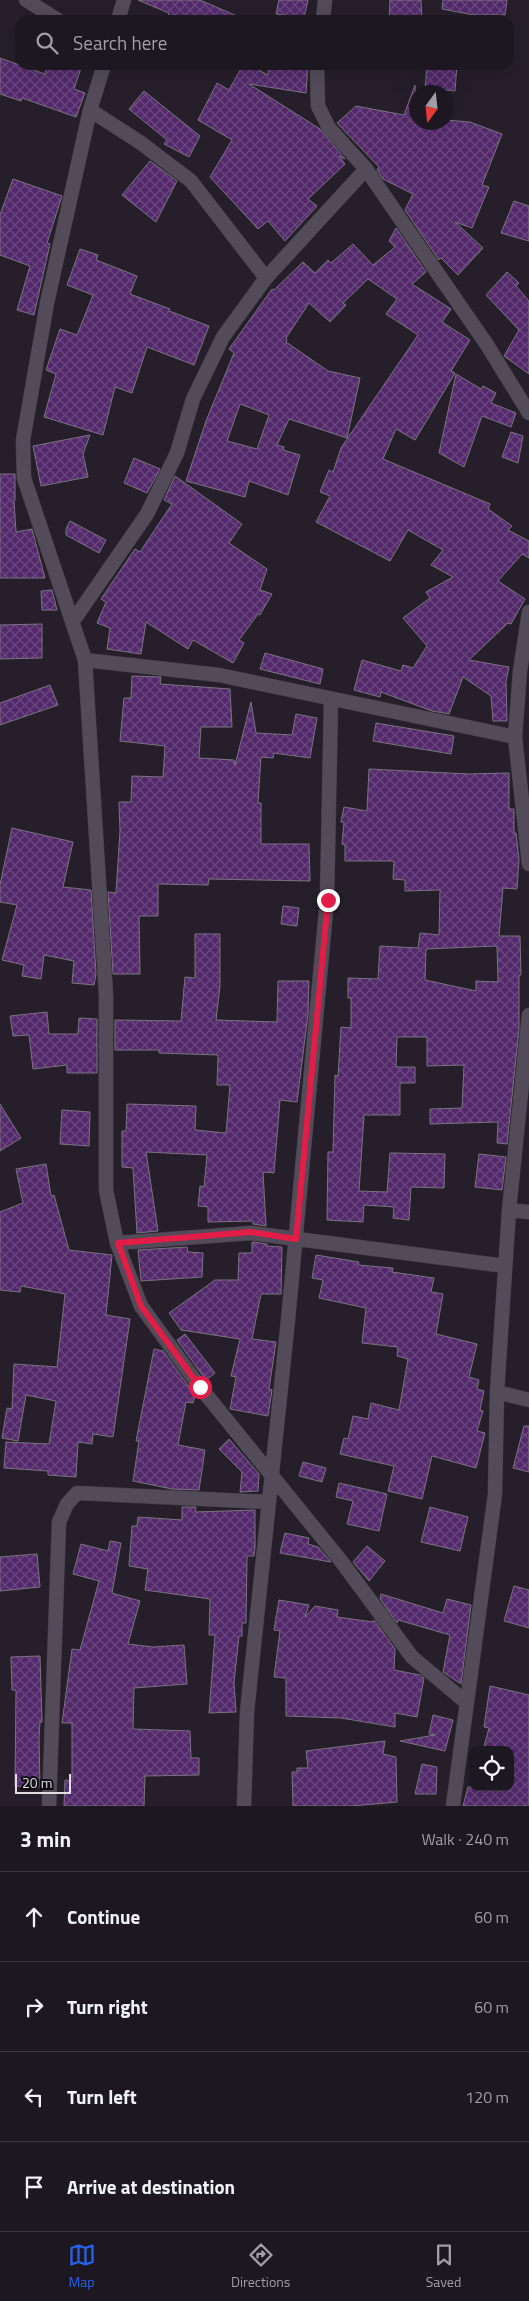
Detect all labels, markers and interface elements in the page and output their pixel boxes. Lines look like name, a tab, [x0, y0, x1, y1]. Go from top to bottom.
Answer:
search box	[15, 15, 514, 70]
text: Search here	[73, 28, 167, 57]
icon: search	[33, 29, 61, 57]
north arrow	[409, 85, 454, 130]
route end	[317, 889, 340, 912]
route start	[189, 1376, 212, 1399]
map controls	[469, 1746, 514, 1791]
button: locate	[469, 1746, 514, 1791]
scale bar	[15, 1771, 71, 1794]
text: 20 m	[22, 1772, 52, 1793]
text: 3 min	[20, 1823, 71, 1855]
text: Walk · 240 m	[421, 1827, 509, 1851]
text: Continue	[67, 1902, 140, 1931]
icon: ahead	[20, 1903, 48, 1931]
text: 60 m	[474, 1905, 509, 1929]
text: Turn right	[67, 1992, 148, 2021]
icon: right	[20, 1993, 48, 2021]
text: 60 m	[474, 1995, 509, 2019]
text: Turn left	[67, 2082, 137, 2111]
icon: left	[20, 2083, 48, 2111]
text: 120 m	[465, 2085, 509, 2109]
text: Arrive at destination	[67, 2172, 235, 2201]
icon: arrive	[20, 2173, 48, 2201]
tab: Map	[68, 2241, 96, 2292]
tab: Directions	[231, 2241, 290, 2292]
tab: Saved	[426, 2241, 461, 2292]

